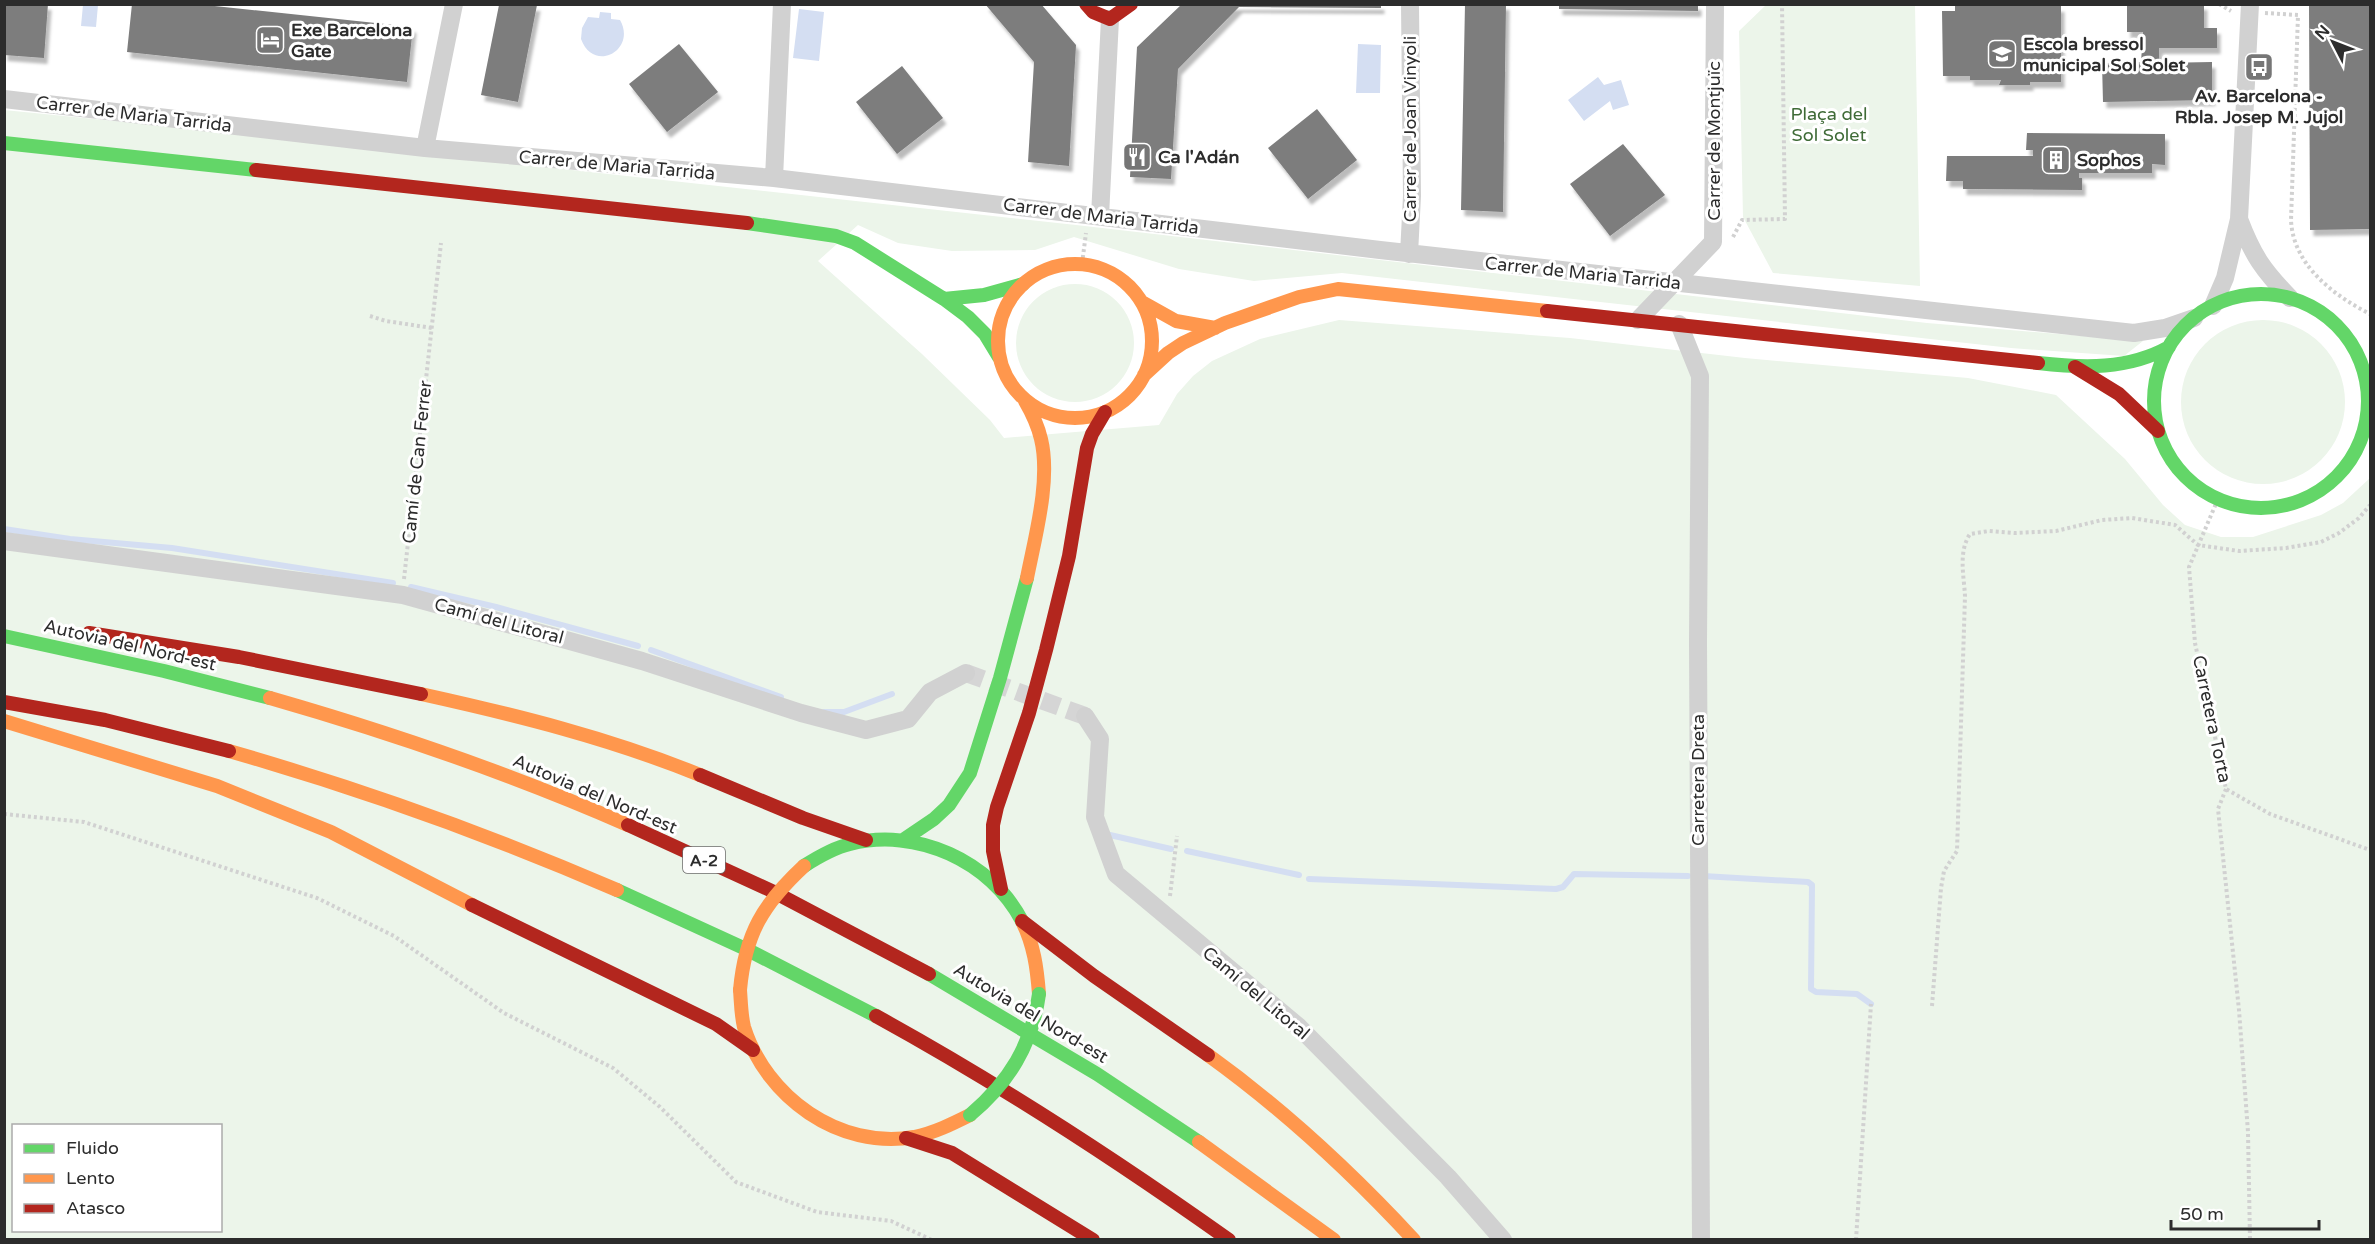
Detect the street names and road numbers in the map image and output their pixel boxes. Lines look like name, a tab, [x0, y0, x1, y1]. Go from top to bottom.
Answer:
street label: Carrer de Joan Vinyoli	[1399, 36, 1421, 222]
street label: Carrer de Montjuïc	[1703, 61, 1725, 221]
street label: Carrer de Maria Tarrida	[35, 91, 233, 137]
street label: Carrer de Maria Tarrida	[518, 145, 716, 185]
street label: Carrer de Maria Tarrida	[1002, 193, 1200, 239]
street label: Carrer de Maria Tarrida	[1484, 252, 1682, 294]
street label: Camí de Can Ferrer	[397, 379, 437, 545]
street label: Camí del Litoral	[432, 593, 566, 649]
street label: Autovia del Nord-est	[42, 614, 218, 676]
street label: Carretera Torta	[2188, 653, 2236, 785]
street label: Carretera Dreta	[1687, 714, 1709, 846]
street label: Autovia del Nord-est	[510, 749, 681, 839]
road number: A-2	[683, 847, 725, 873]
street label: Camí del Litoral	[1198, 942, 1314, 1044]
street label: Autovia del Nord-est	[950, 958, 1112, 1068]

